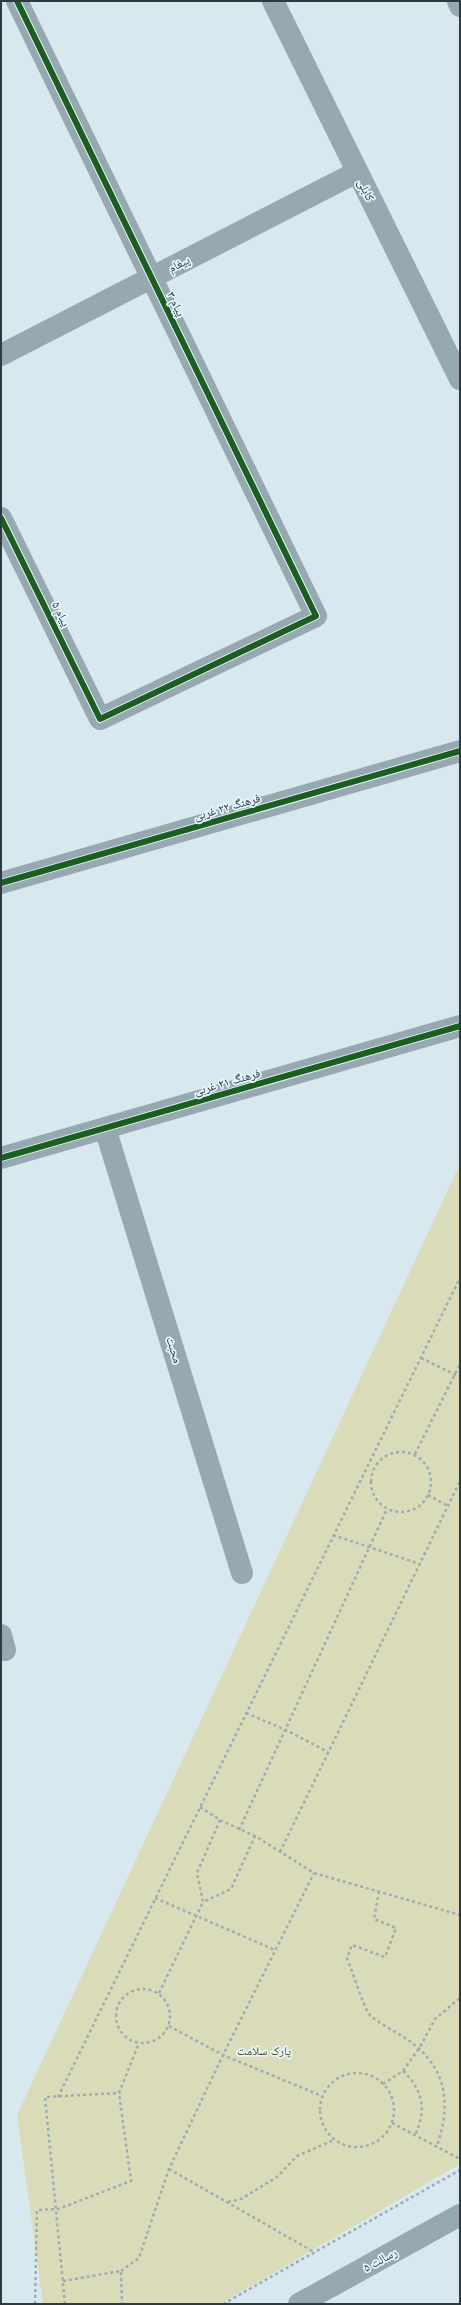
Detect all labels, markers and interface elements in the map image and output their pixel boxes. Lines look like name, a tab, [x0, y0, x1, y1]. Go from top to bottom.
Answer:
street label: کابلی	[354, 176, 378, 203]
street label: پیغام	[165, 252, 193, 276]
street label: پیام ۳	[163, 289, 189, 320]
street label: پیام ۵	[48, 599, 74, 630]
street label: فرهنگ ۲۲ غربی	[192, 790, 262, 824]
street label: فرهنگ ۲۱ غربی	[192, 1065, 262, 1099]
street label: محبت	[163, 1335, 186, 1365]
park label: پارک سلامت	[237, 2043, 292, 2058]
street label: رسالت ۵	[360, 2244, 400, 2275]

